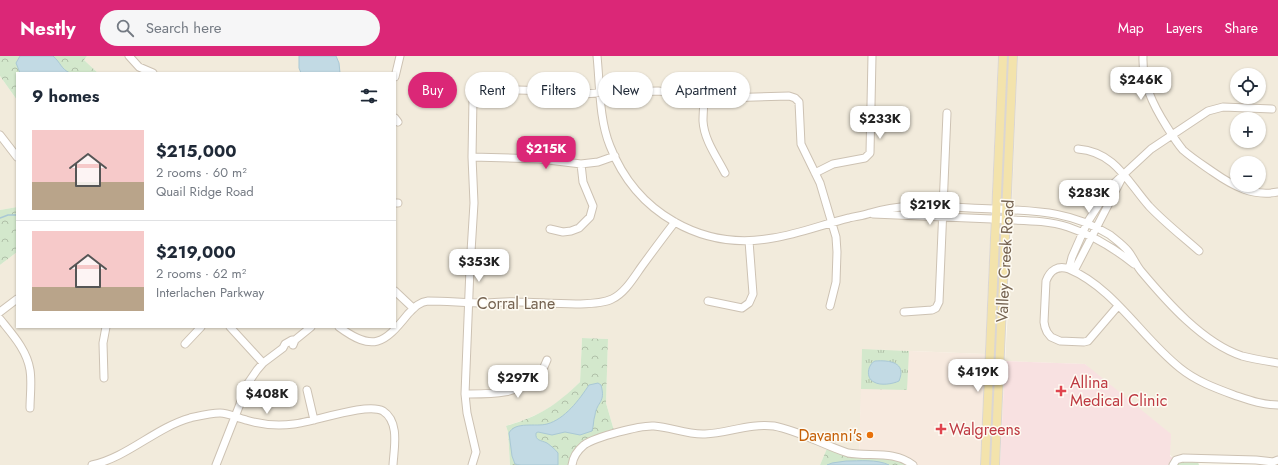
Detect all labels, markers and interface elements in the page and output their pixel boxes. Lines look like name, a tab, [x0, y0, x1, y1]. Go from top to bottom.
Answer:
search box	[100, 10, 380, 46]
text: Nestly	[20, 15, 76, 42]
icon: search	[114, 17, 136, 39]
text: Search here	[146, 17, 222, 39]
text: Map	[1118, 18, 1144, 38]
text: Layers	[1166, 18, 1202, 38]
text: Share	[1224, 18, 1258, 38]
pin: $246K	[1113, 67, 1169, 101]
map controls	[1230, 68, 1266, 192]
button: locate	[1230, 68, 1266, 104]
text: $246K	[1119, 70, 1163, 89]
chip: Buy	[408, 72, 457, 108]
chip: Rent	[465, 72, 519, 108]
chip: Filters	[527, 72, 590, 108]
chip: New	[598, 72, 653, 108]
chip: Apartment	[661, 72, 750, 108]
text: 9 homes	[32, 84, 100, 108]
icon: filters	[358, 85, 380, 107]
pin: $233K	[852, 106, 908, 140]
text: $233K	[859, 109, 901, 128]
button: +	[1230, 112, 1266, 148]
pin: $215K	[518, 136, 574, 170]
text: $215,000	[156, 139, 237, 163]
text: $215K	[526, 139, 566, 158]
icon: home	[64, 146, 112, 194]
button: −	[1230, 156, 1266, 192]
text: 2 rooms · 60 m²	[156, 163, 247, 182]
pin: $283K	[1061, 180, 1117, 214]
text: Quail Ridge Road	[156, 182, 254, 201]
text: $283K	[1068, 183, 1110, 202]
pin: $219K	[902, 192, 958, 226]
text: $219K	[909, 195, 951, 214]
street label: Valley Creek Road	[990, 199, 1020, 323]
text: $219,000	[156, 240, 236, 264]
icon: home	[64, 247, 112, 295]
pin: $353K	[451, 249, 507, 283]
text: $353K	[458, 252, 500, 271]
text: 2 rooms · 62 m²	[156, 264, 246, 283]
text: Interlachen Parkway	[156, 283, 264, 302]
street label: Corral Lane	[477, 292, 555, 315]
pin: $419K	[950, 359, 1006, 393]
text: $419K	[957, 362, 999, 381]
pin: $297K	[490, 365, 546, 399]
text: $297K	[497, 368, 539, 387]
place label: Allina Medical Clinic	[1070, 371, 1167, 412]
pin: $408K	[239, 381, 295, 415]
text: $408K	[245, 384, 289, 403]
marker: Allina Medical Clinic	[1055, 385, 1067, 397]
place label: Walgreens	[949, 418, 1020, 441]
place label: Davanni's	[798, 424, 862, 447]
marker: Walgreens	[936, 424, 946, 434]
marker: Davanni's	[865, 430, 875, 440]

